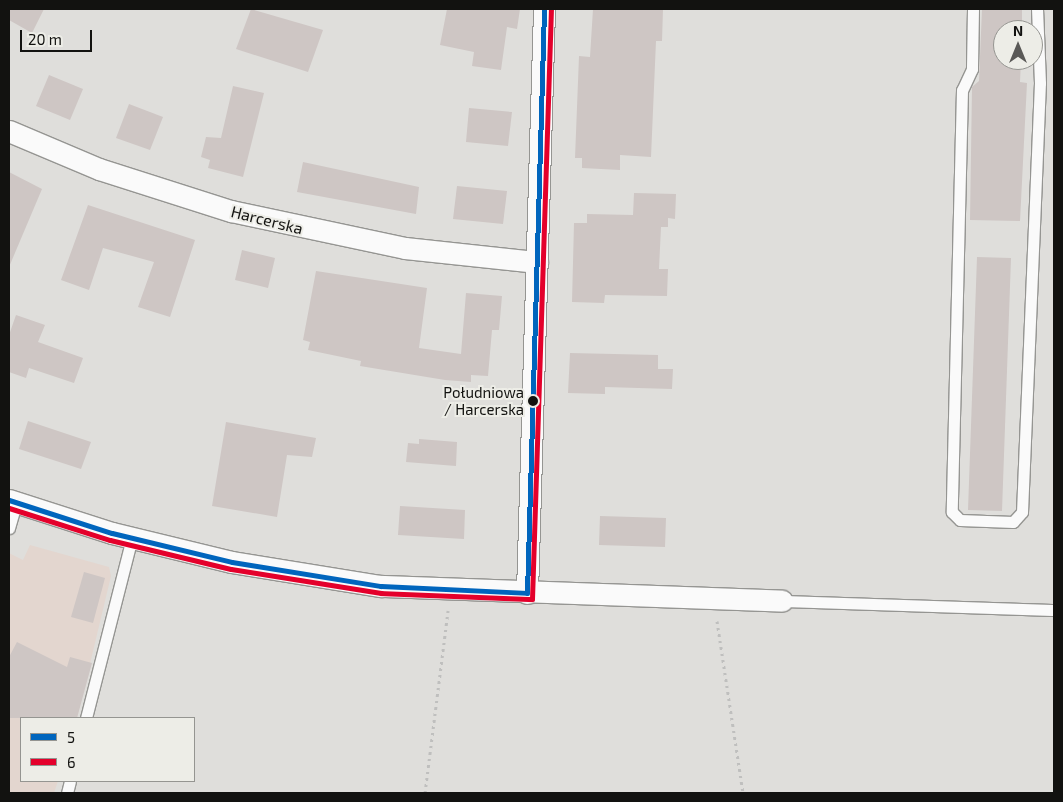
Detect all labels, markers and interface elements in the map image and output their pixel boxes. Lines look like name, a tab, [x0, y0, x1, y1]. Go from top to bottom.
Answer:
scale bar	[22, 20, 95, 52]
north arrow	[993, 20, 1043, 70]
text: N	[1013, 22, 1023, 39]
text: 20 m	[28, 30, 62, 48]
street label: Harcerska	[229, 202, 305, 238]
place label: Południowa / Harcerska	[443, 383, 524, 418]
marker: Południowa / Harcerska	[528, 396, 538, 406]
legend	[20, 717, 195, 782]
text: 5	[67, 728, 75, 746]
text: 6	[67, 753, 76, 771]

